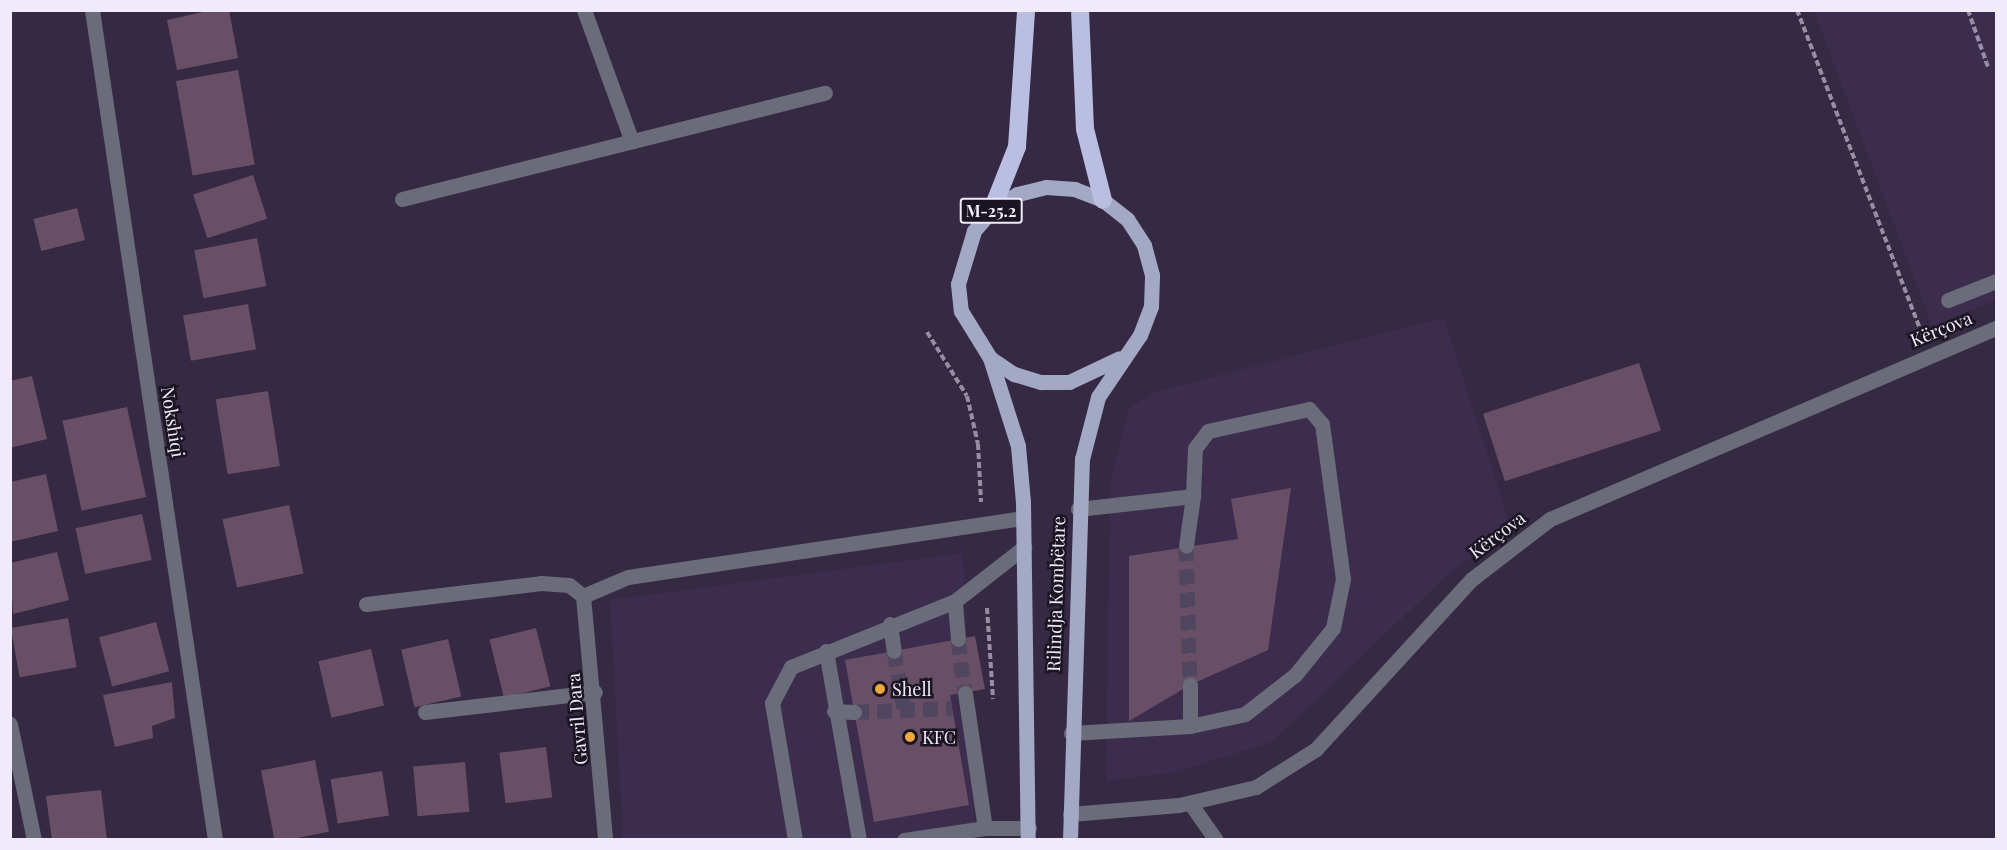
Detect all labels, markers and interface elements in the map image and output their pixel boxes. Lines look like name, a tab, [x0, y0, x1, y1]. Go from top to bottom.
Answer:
road number: M-25.2	[960, 198, 1022, 224]
street label: Kërçova	[1907, 307, 1975, 351]
street label: Nokshiqi	[157, 385, 189, 459]
street label: Kërçova	[1465, 507, 1529, 563]
street label: Rilindja Kombëtare	[1042, 516, 1070, 672]
street label: Gavril Dara	[562, 672, 592, 766]
place label: Shell	[892, 678, 932, 700]
marker: Shell	[873, 682, 887, 696]
place label: KFC	[922, 726, 956, 748]
marker: KFC	[903, 730, 917, 744]

